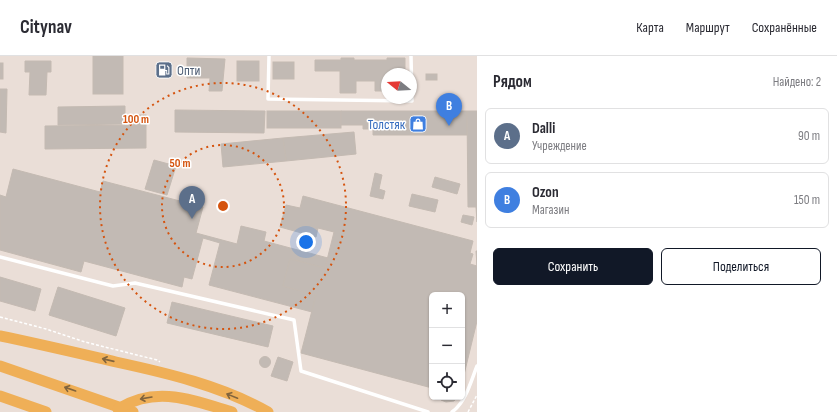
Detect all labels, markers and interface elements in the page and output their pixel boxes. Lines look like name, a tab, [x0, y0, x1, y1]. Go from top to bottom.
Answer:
text: Citynav	[20, 16, 72, 39]
text: Карта	[636, 19, 664, 36]
text: Маршрут	[686, 19, 730, 36]
text: Сохранённые	[752, 19, 817, 36]
fuel station icon: Опти	[154, 60, 174, 80]
place label: Опти	[177, 62, 200, 79]
north arrow	[381, 68, 417, 104]
text: Рядом	[493, 72, 532, 92]
text: Найдено: 2	[773, 74, 821, 90]
pin: B	[436, 93, 462, 126]
text: 100 m	[123, 112, 149, 127]
shop icon: Толстяк	[408, 114, 428, 134]
place label: Толстяк	[368, 116, 406, 133]
text: Dalli	[532, 119, 555, 138]
text: A	[504, 128, 510, 144]
text: 90 m	[798, 128, 820, 144]
text: Учреждение	[532, 138, 587, 154]
text: 50 m	[170, 156, 190, 171]
text: Ozon	[532, 183, 559, 202]
pin: A	[179, 186, 205, 219]
text: B	[504, 192, 510, 208]
text: 150 m	[794, 192, 820, 208]
centre of rings	[216, 199, 230, 213]
text: Магазин	[532, 202, 569, 218]
your location	[296, 232, 316, 252]
button: Сохранить	[493, 248, 653, 285]
button: Поделиться	[661, 248, 821, 285]
map controls	[429, 292, 465, 400]
button: +	[429, 292, 465, 328]
button: −	[429, 328, 465, 364]
one-way arrow	[101, 355, 114, 363]
button: locate	[429, 364, 465, 400]
one-way arrow	[64, 385, 76, 393]
one-way arrow	[227, 391, 239, 399]
one-way arrow	[140, 394, 153, 402]

